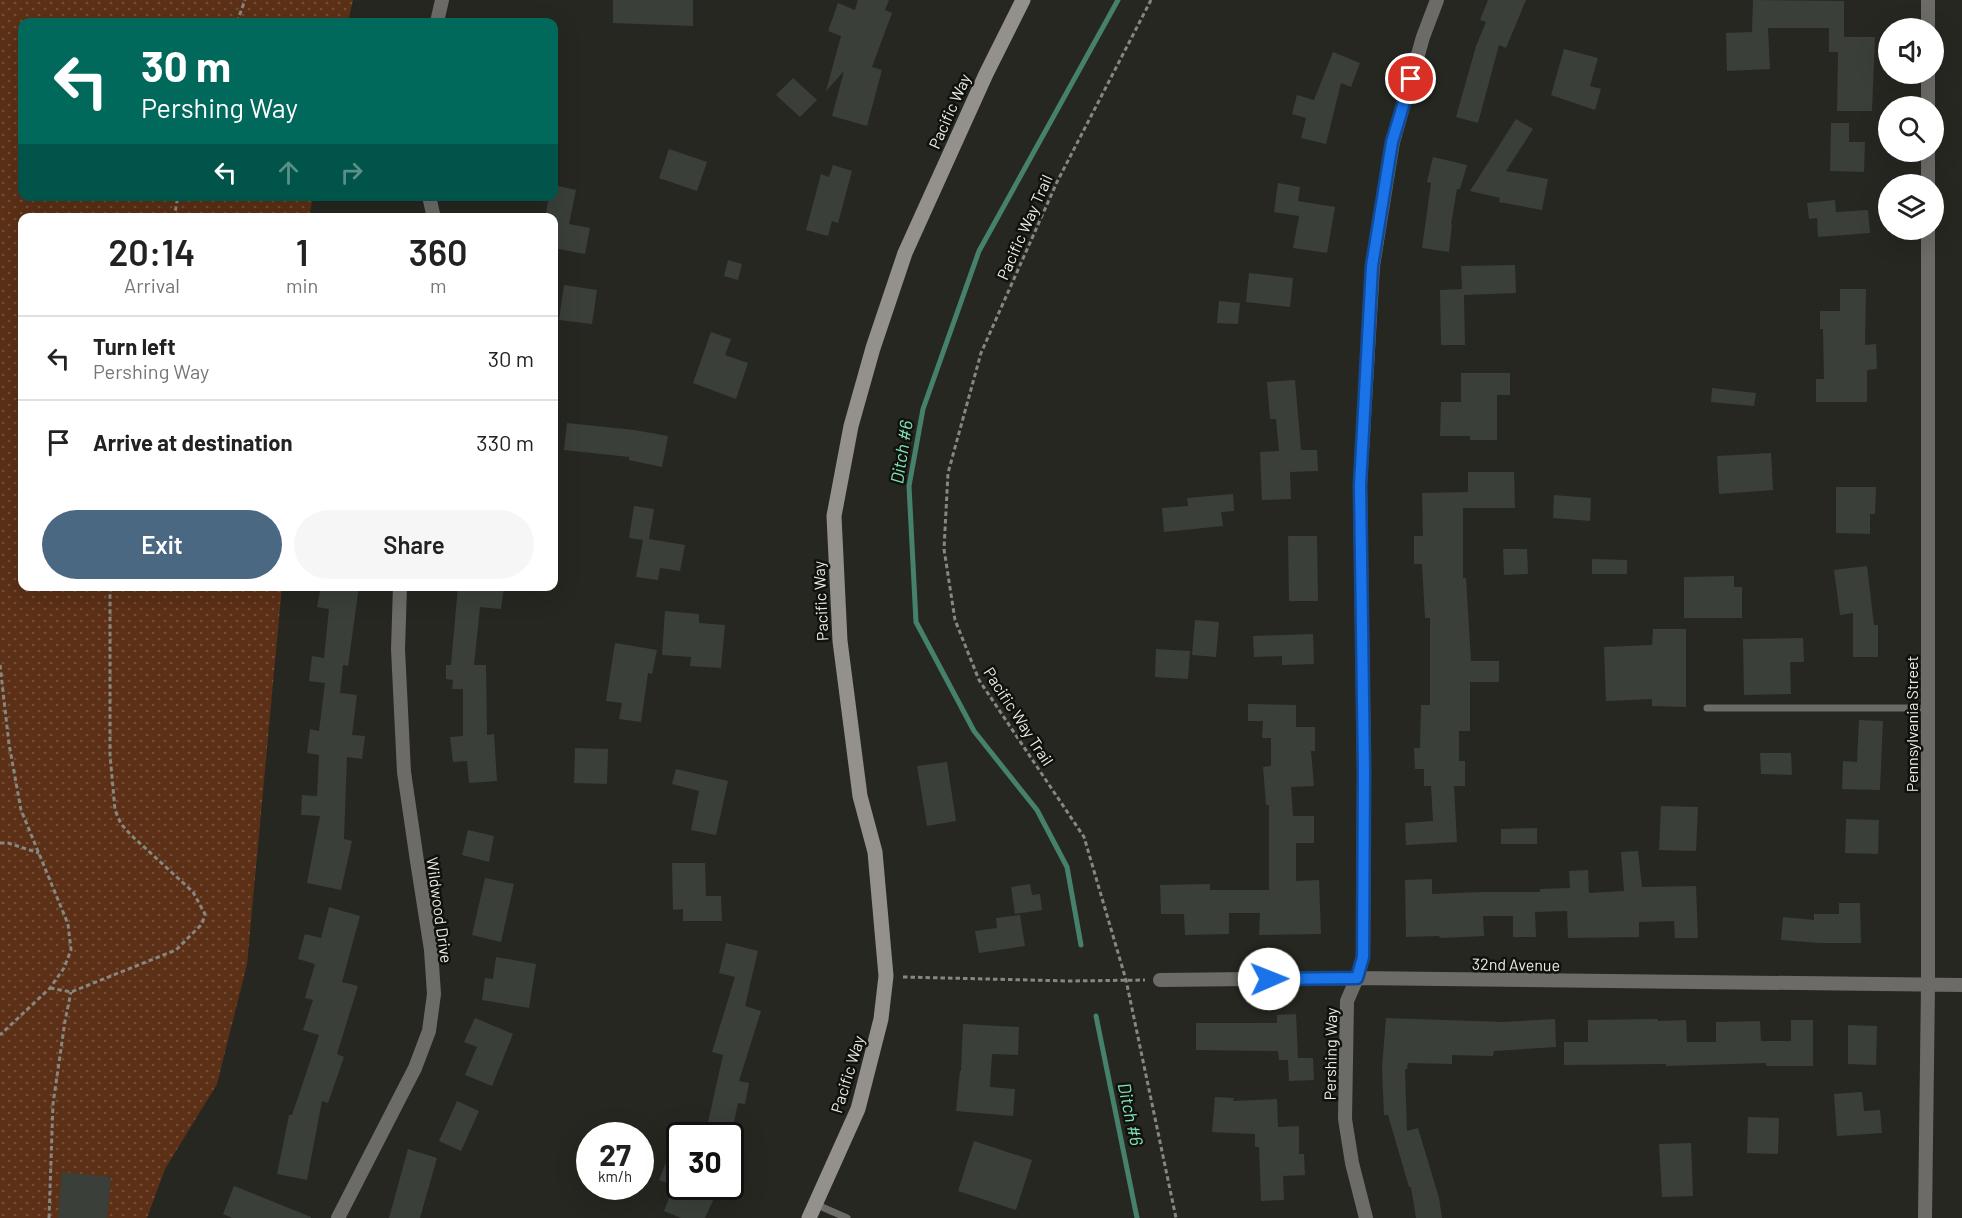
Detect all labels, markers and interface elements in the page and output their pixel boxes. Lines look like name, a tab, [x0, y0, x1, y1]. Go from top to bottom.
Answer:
map controls	[1878, 18, 1944, 240]
button: sound	[1878, 18, 1944, 84]
text: 30 m	[141, 40, 231, 90]
icon: left	[42, 42, 120, 120]
pin	[1385, 53, 1436, 104]
icon: arrive	[1394, 62, 1427, 95]
street label: Pacific Way	[924, 70, 974, 151]
text: Pershing Way	[141, 91, 298, 123]
button: search	[1878, 96, 1944, 162]
icon: left	[209, 156, 242, 189]
icon: ahead	[272, 156, 305, 189]
icon: right	[335, 156, 368, 189]
street label: Pacific Way Trail	[992, 171, 1056, 283]
button: layers	[1878, 174, 1944, 240]
text: 20:14	[109, 230, 195, 273]
text: 1	[296, 230, 308, 273]
text: 360	[409, 230, 467, 273]
text: Arrival	[124, 273, 180, 297]
text: min	[286, 273, 318, 297]
text: m	[430, 273, 446, 297]
text: Turn left	[93, 333, 176, 359]
icon: left	[42, 342, 75, 375]
text: 30 m	[488, 345, 534, 371]
text: Pershing Way	[93, 359, 209, 383]
water label: Ditch #6	[885, 419, 917, 485]
icon: arrive	[42, 426, 75, 459]
text: Arrive at destination	[93, 429, 292, 455]
text: 330 m	[476, 429, 534, 455]
button: Exit	[42, 510, 282, 579]
button: Share	[294, 510, 534, 579]
street label: Pacific Way	[808, 560, 832, 641]
street label: Pennsylvania Street	[1902, 656, 1921, 792]
street label: Pacific Way Trail	[980, 663, 1058, 769]
street label: Wildwood Drive	[423, 856, 457, 964]
position arrow	[1237, 947, 1301, 1011]
street label: 32nd Avenue	[1472, 954, 1560, 974]
street label: Pershing Way	[1320, 1007, 1340, 1101]
street label: Pacific Way	[826, 1032, 868, 1115]
water label: Ditch #6	[1114, 1081, 1148, 1148]
speed limit sign: 30	[666, 1122, 744, 1200]
text: 27	[599, 1136, 631, 1172]
text: km/h	[598, 1167, 632, 1185]

